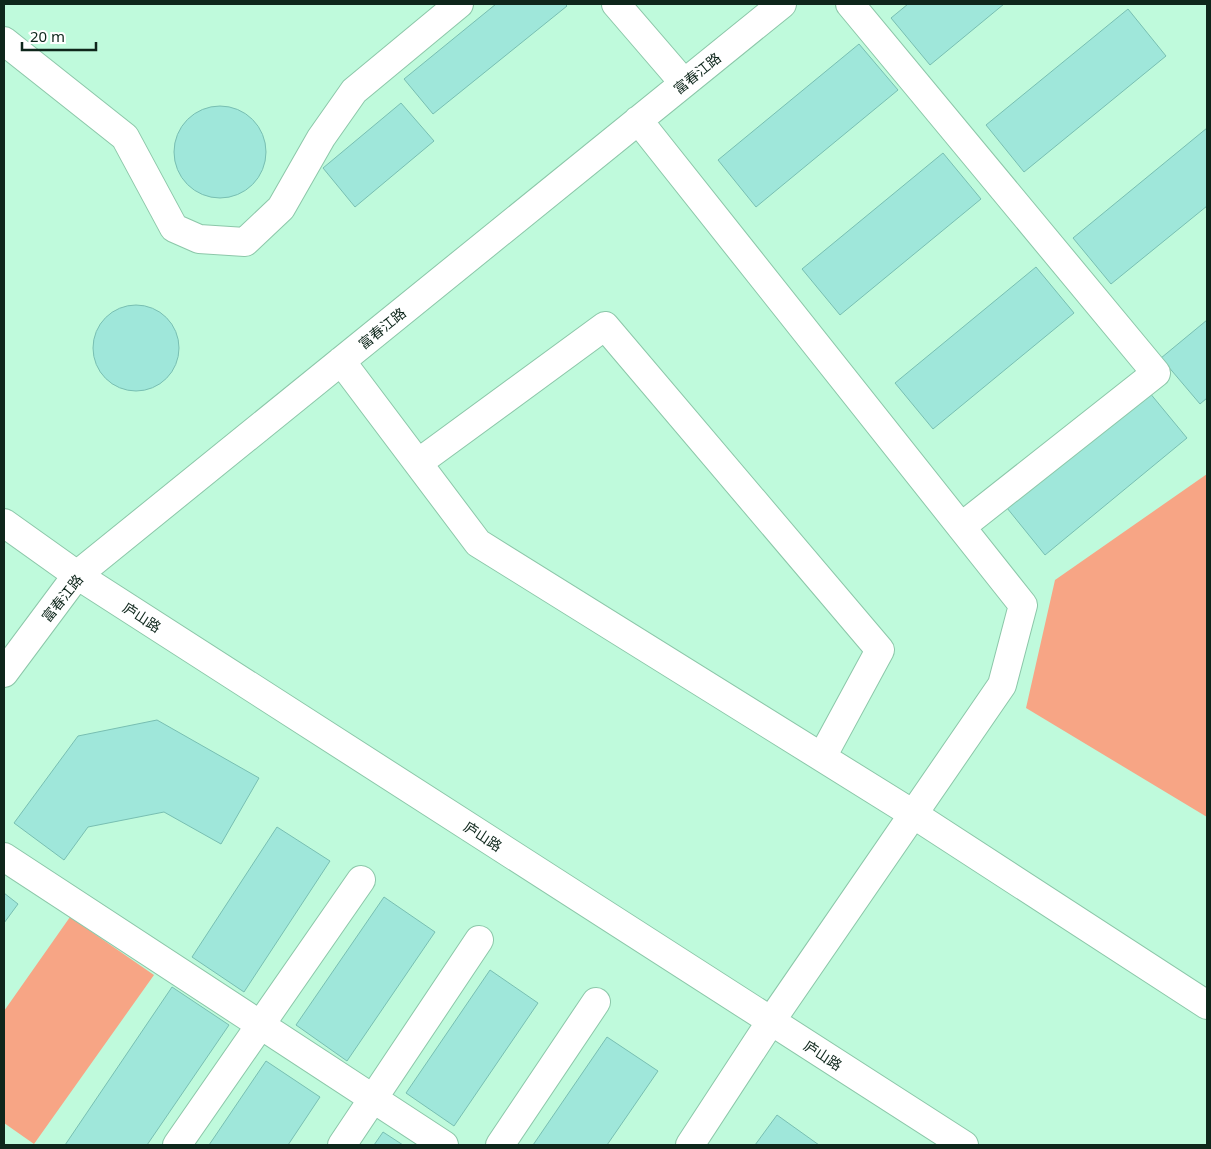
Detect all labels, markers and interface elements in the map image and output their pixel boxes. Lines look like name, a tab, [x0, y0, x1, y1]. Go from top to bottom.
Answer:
scale bar	[22, 20, 96, 52]
text: 20 m	[30, 26, 65, 46]
street label: 富春江路	[669, 48, 725, 98]
street label: 富春江路	[354, 303, 410, 353]
street label: 富春江路	[37, 570, 87, 626]
street label: 庐山路	[119, 598, 165, 636]
street label: 庐山路	[460, 817, 506, 855]
street label: 庐山路	[800, 1036, 846, 1074]

